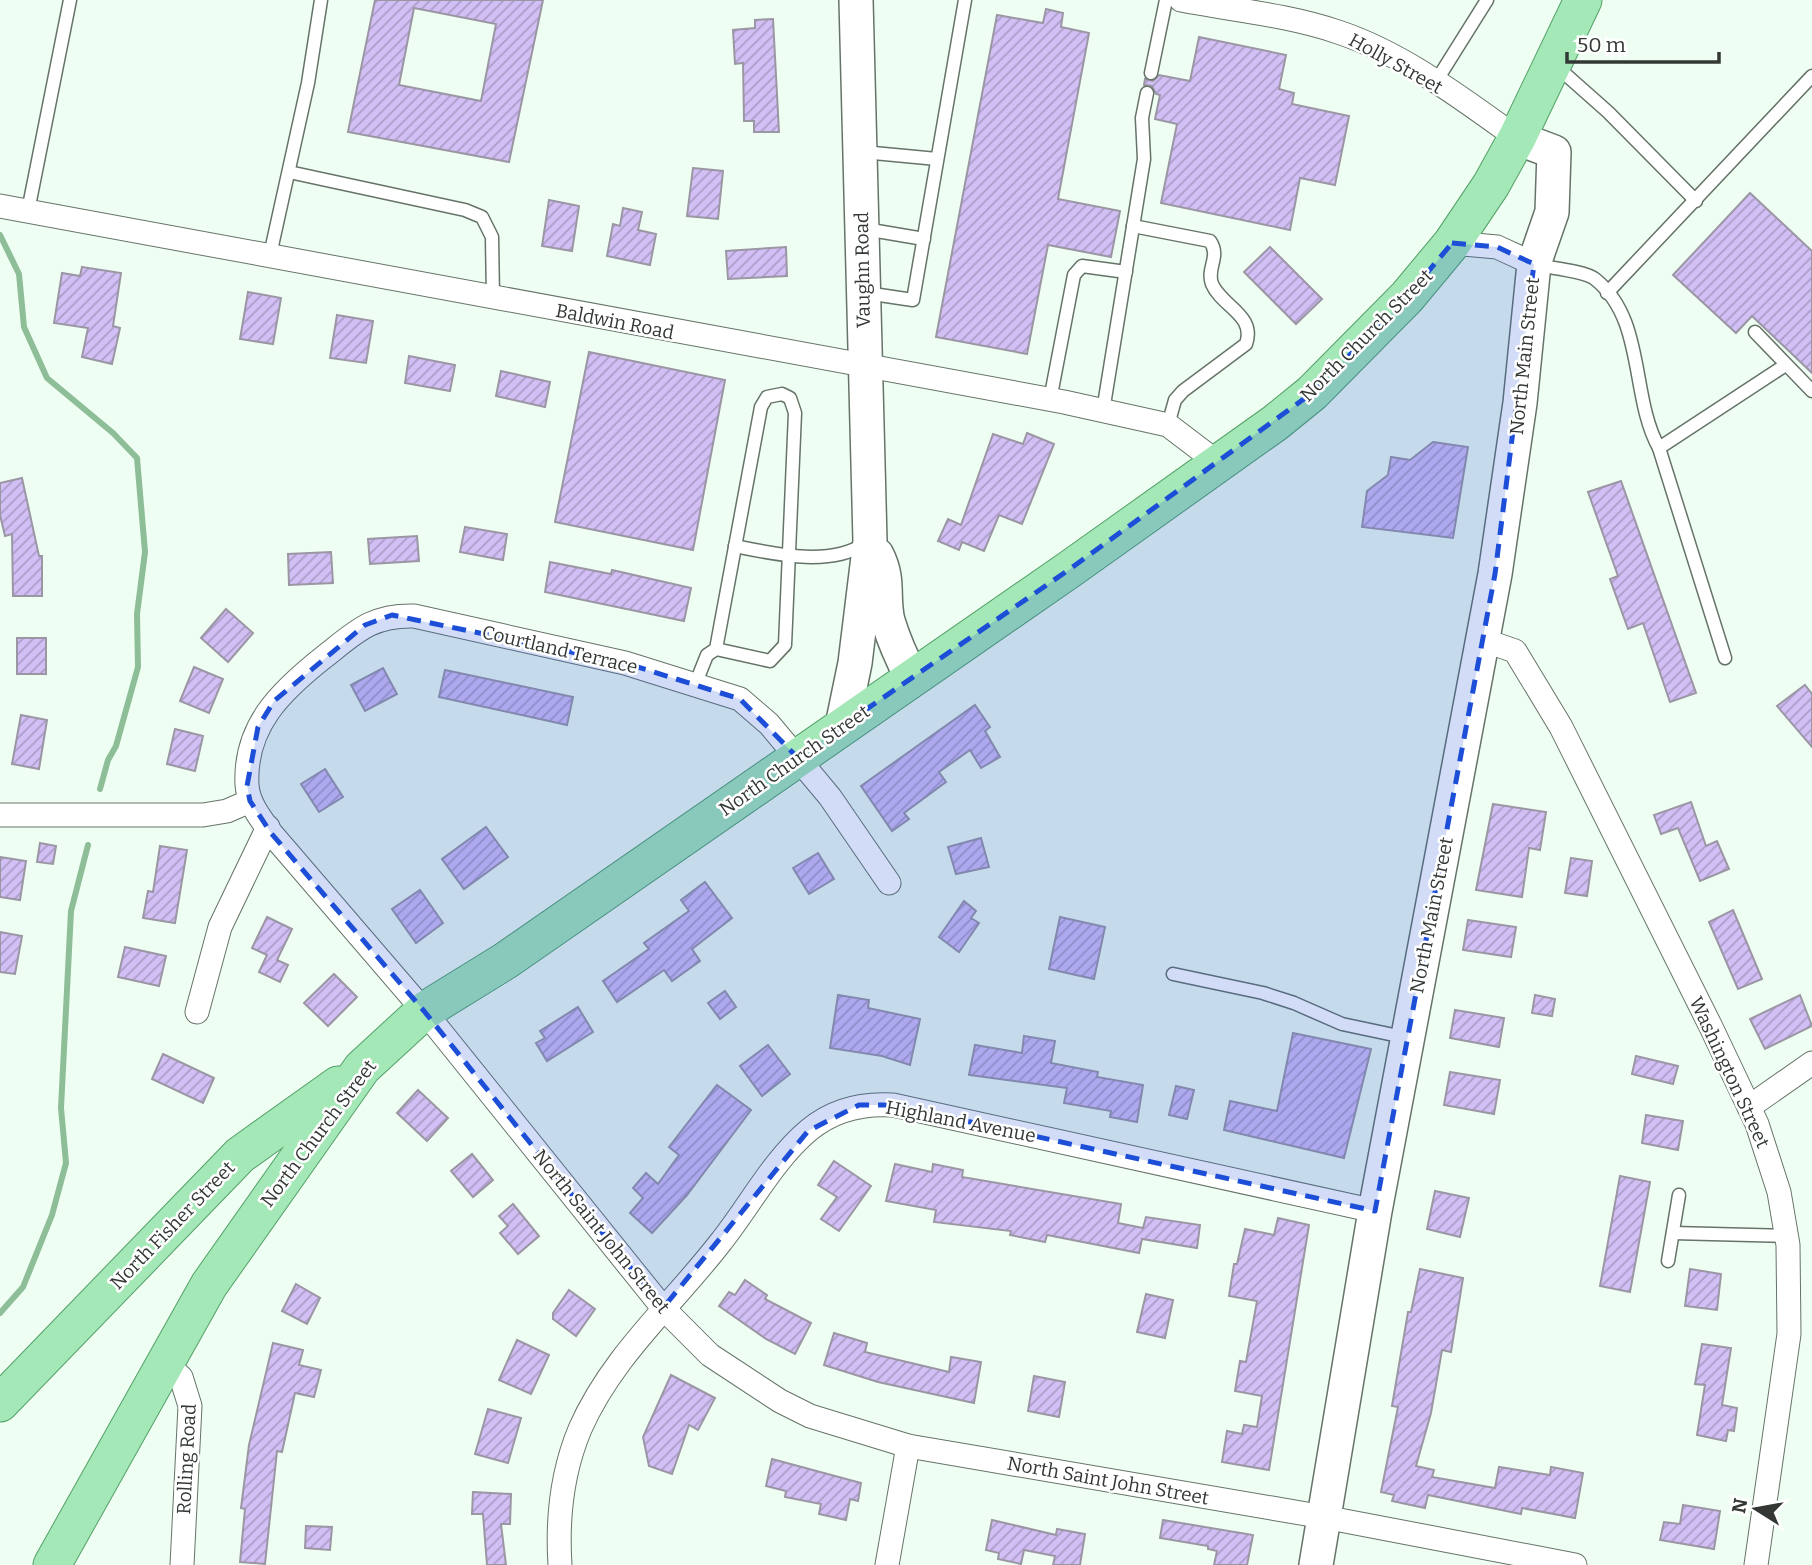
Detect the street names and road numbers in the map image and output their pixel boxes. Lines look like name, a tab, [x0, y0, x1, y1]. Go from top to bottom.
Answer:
street label: Holly Street	[1345, 28, 1447, 99]
street label: Vaughn Road	[850, 212, 875, 328]
street label: North Church Street	[1295, 264, 1438, 407]
street label: North Main Street	[1505, 276, 1544, 436]
street label: Baldwin Road	[554, 299, 676, 344]
street label: Courtland Terrace	[480, 620, 640, 679]
street label: North Church Street	[715, 700, 874, 821]
street label: North Main Street	[1405, 835, 1458, 995]
street label: Washington Street	[1684, 993, 1775, 1152]
street label: North Church Street	[256, 1055, 381, 1211]
street label: Highland Avenue	[884, 1096, 1038, 1147]
street label: North Saint John Street	[528, 1145, 675, 1318]
street label: North Fisher Street	[105, 1156, 240, 1294]
street label: Rolling Road	[172, 1403, 201, 1515]
street label: North Saint John Street	[1005, 1451, 1211, 1510]

